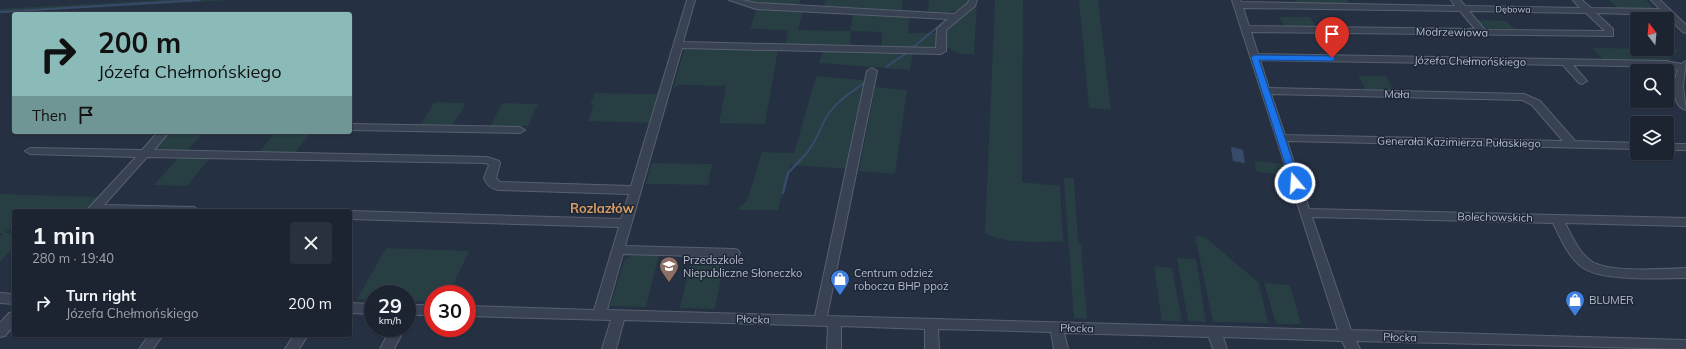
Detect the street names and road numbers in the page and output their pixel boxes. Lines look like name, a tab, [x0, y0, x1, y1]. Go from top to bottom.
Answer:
street label: Dębowa	[1495, 3, 1531, 15]
street label: Modrzewiowa	[1416, 24, 1488, 40]
street label: Józefa Chełmońskiego	[1414, 53, 1526, 69]
street label: Mała	[1384, 87, 1410, 101]
street label: Generała Kazimierza Pułaskiego	[1377, 134, 1541, 150]
street label: Bolechowskich	[1457, 209, 1533, 225]
street label: Płocka	[736, 311, 770, 327]
street label: Płocka	[1060, 320, 1094, 336]
street label: Płocka	[1383, 329, 1417, 345]

